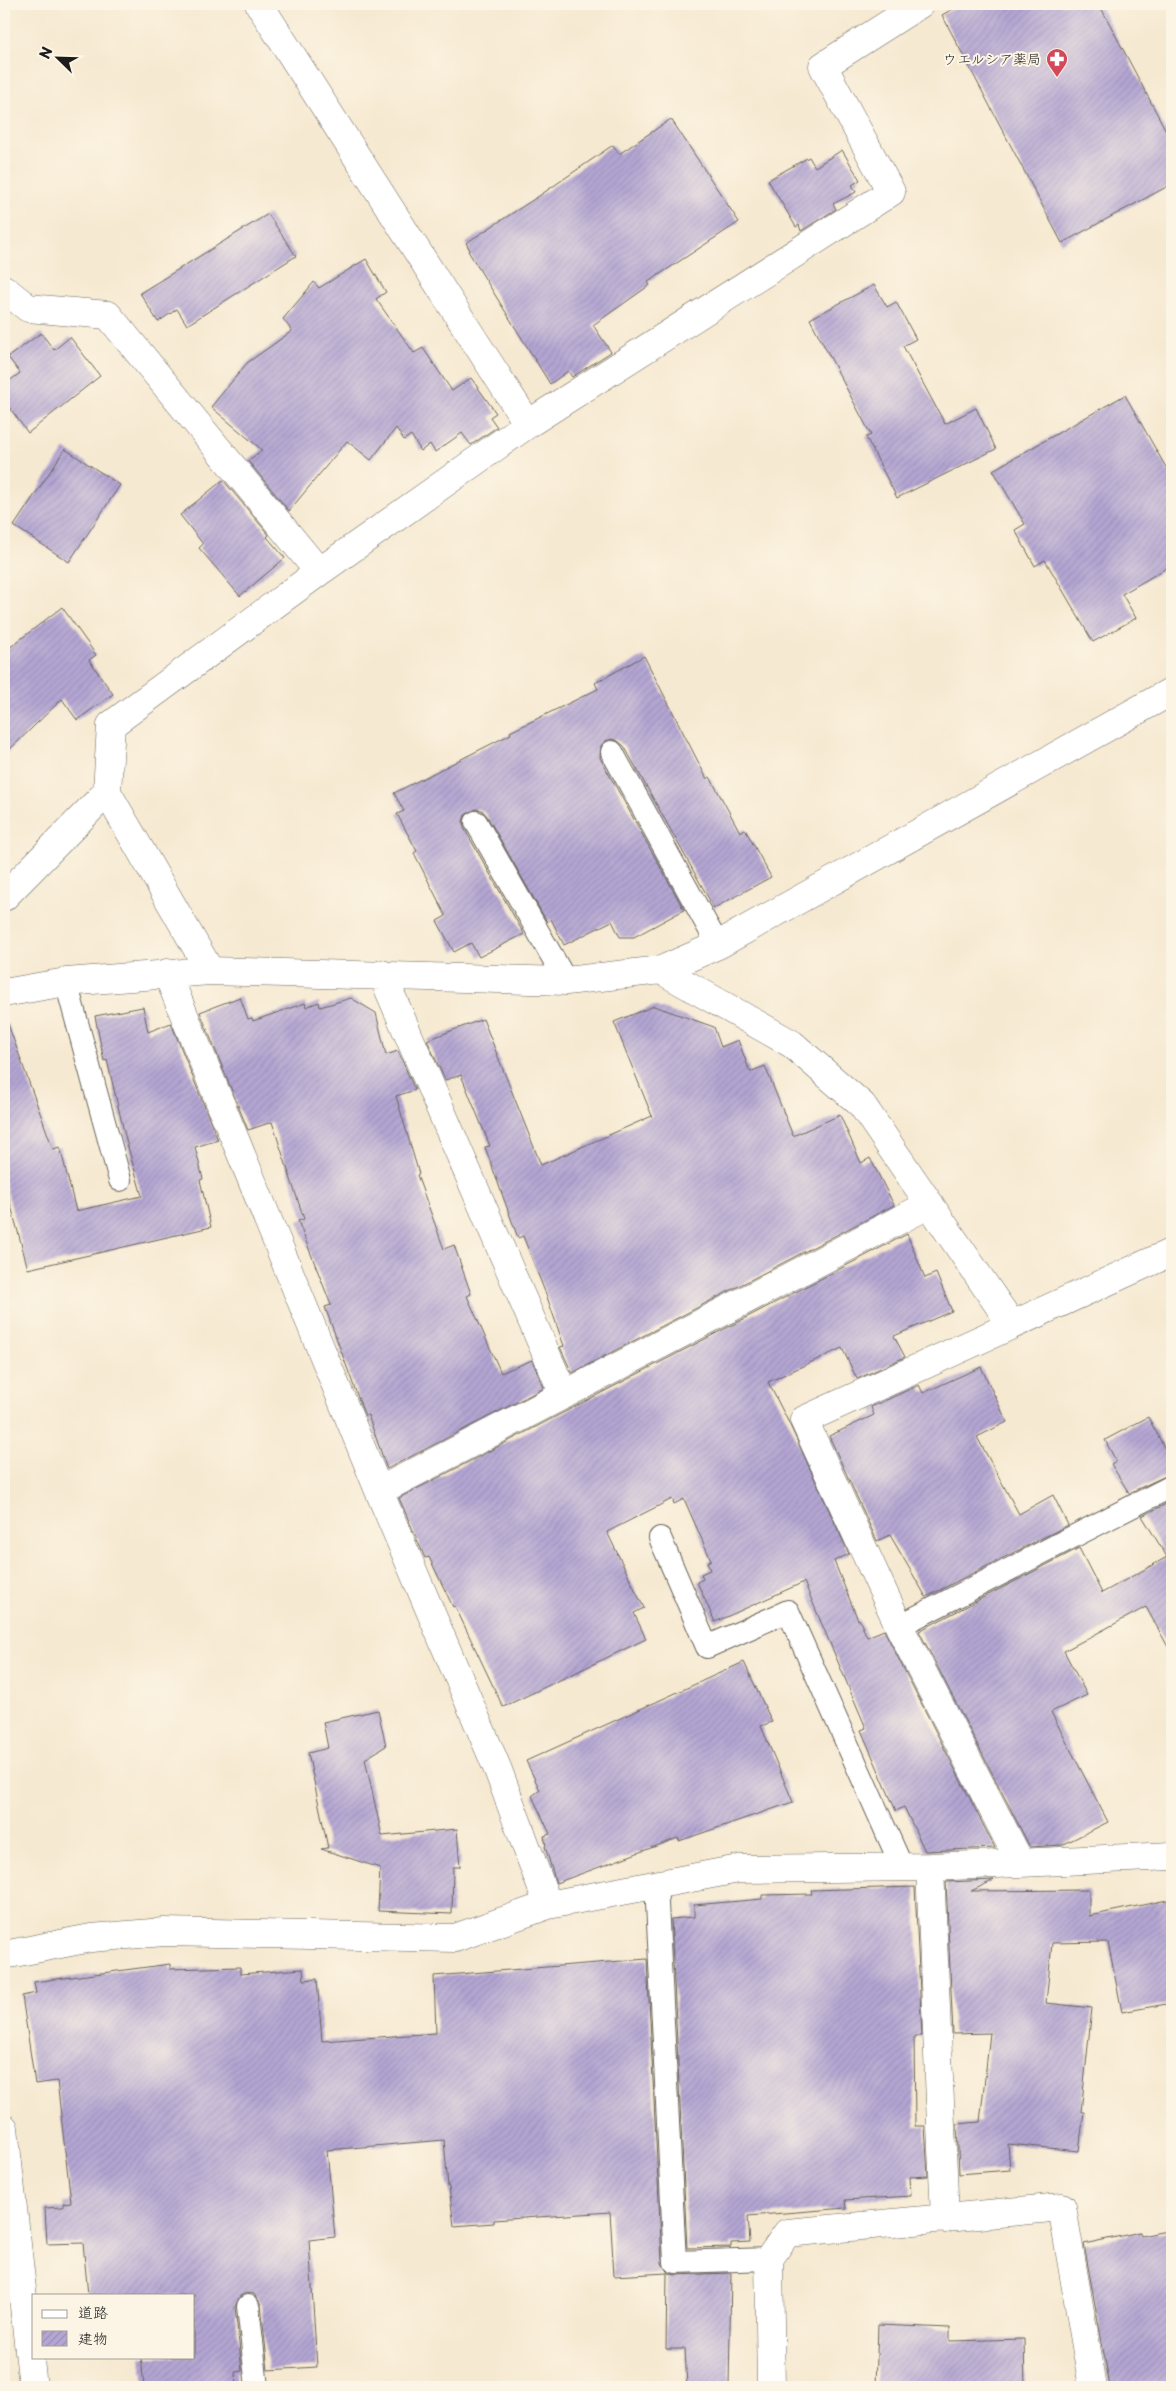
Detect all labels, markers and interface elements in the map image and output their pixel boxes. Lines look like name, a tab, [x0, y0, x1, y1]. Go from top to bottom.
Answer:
north arrow	[32, 32, 82, 82]
text: N	[34, 44, 57, 62]
pharmacy icon: ウエルシア薬局	[1045, 47, 1069, 78]
place label: ウエルシア薬局	[943, 48, 1041, 69]
legend	[32, 2294, 195, 2358]
text: 道路	[78, 2300, 108, 2323]
text: 建物	[78, 2326, 108, 2349]

